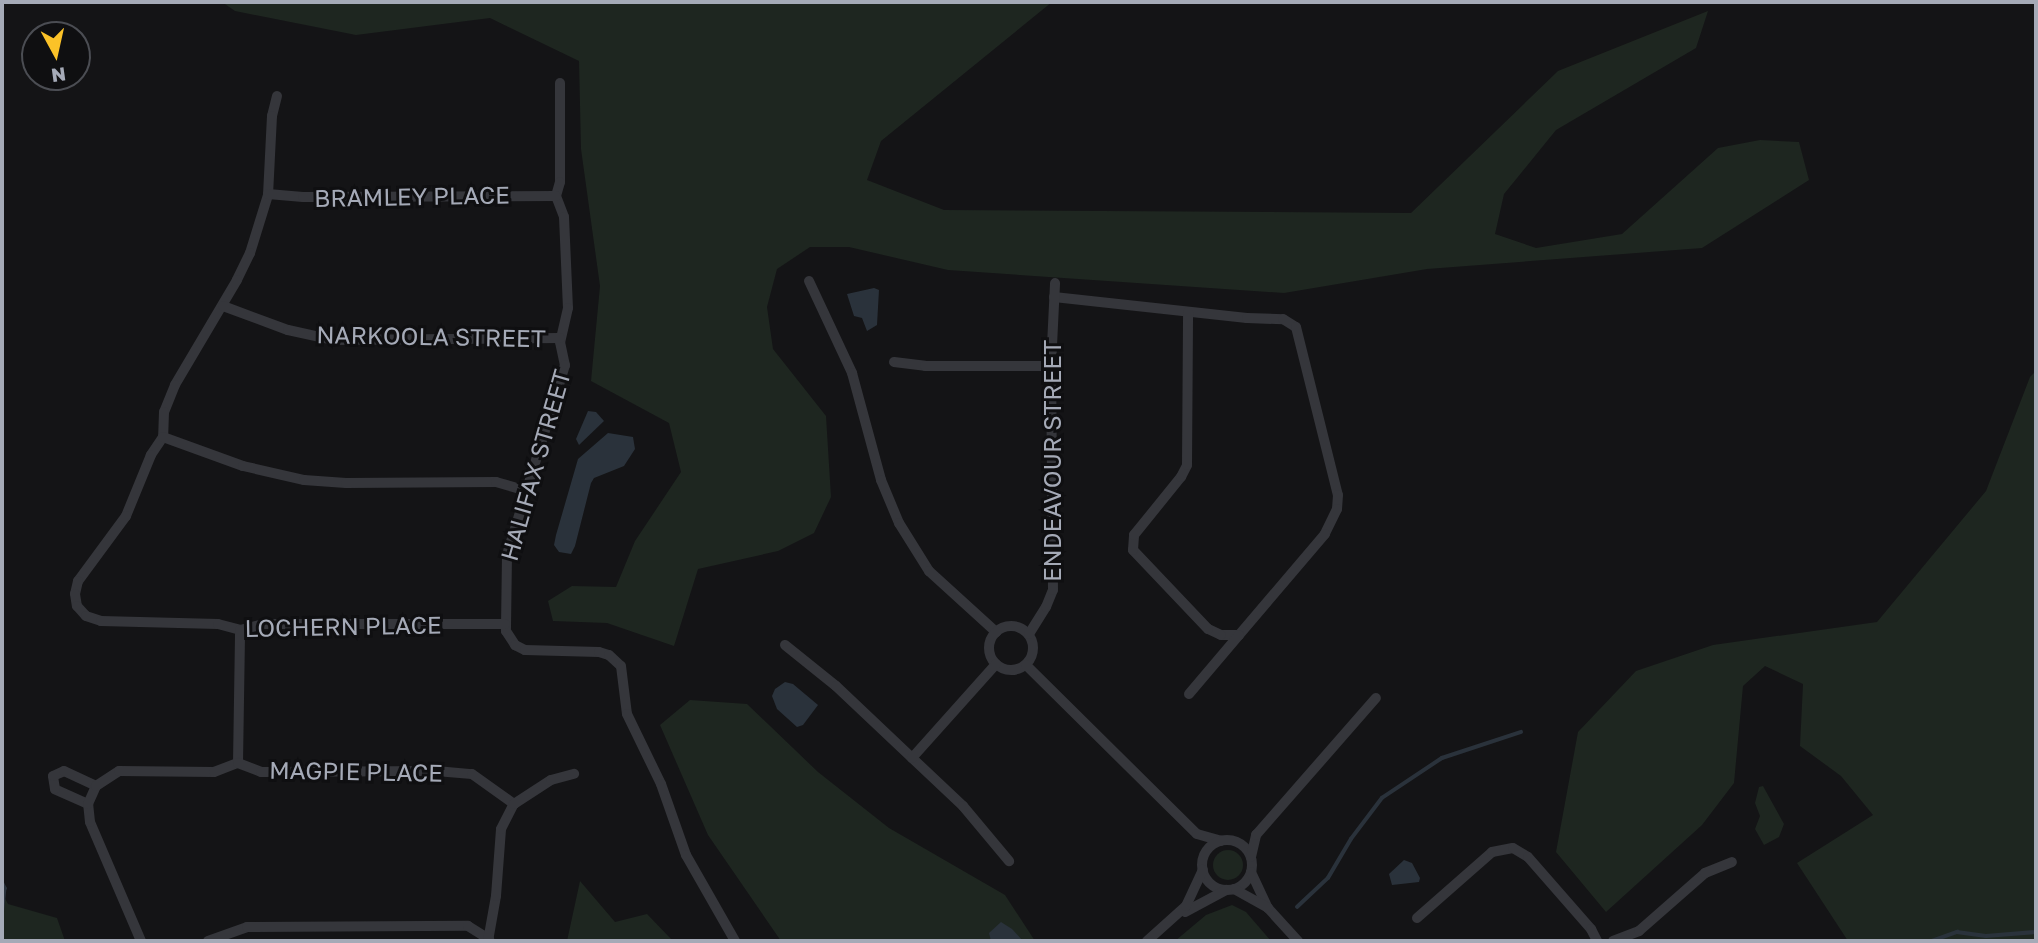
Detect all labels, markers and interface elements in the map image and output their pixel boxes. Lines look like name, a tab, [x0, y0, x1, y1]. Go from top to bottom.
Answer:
north arrow	[21, 21, 91, 91]
text: N	[50, 63, 67, 88]
street label: BRAMLEY PLACE	[314, 180, 510, 212]
street label: NARKOOLA STREET	[316, 320, 546, 352]
street label: ENDEAVOUR STREET	[1038, 340, 1066, 582]
street label: HALIFAX STREET	[494, 366, 576, 564]
street label: LOCHERN PLACE	[244, 610, 442, 642]
street label: MAGPIE PLACE	[269, 755, 443, 787]

